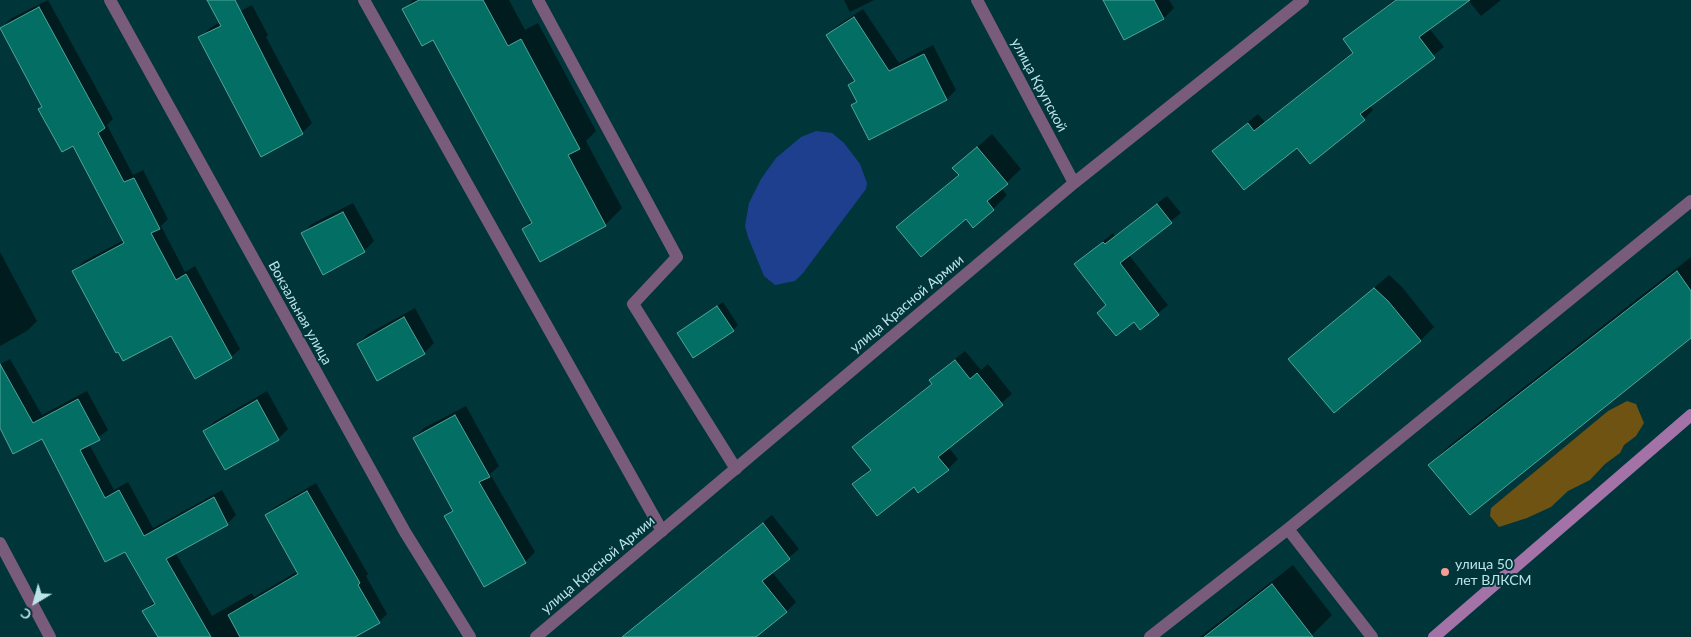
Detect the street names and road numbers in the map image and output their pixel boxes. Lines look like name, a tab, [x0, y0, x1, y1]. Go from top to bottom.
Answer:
street label: улица Крупской	[1007, 35, 1071, 135]
street label: улица Красной Армии	[847, 252, 967, 356]
street label: Вокзальная улица	[265, 258, 335, 368]
street label: улица Красной Армии	[538, 513, 658, 617]

